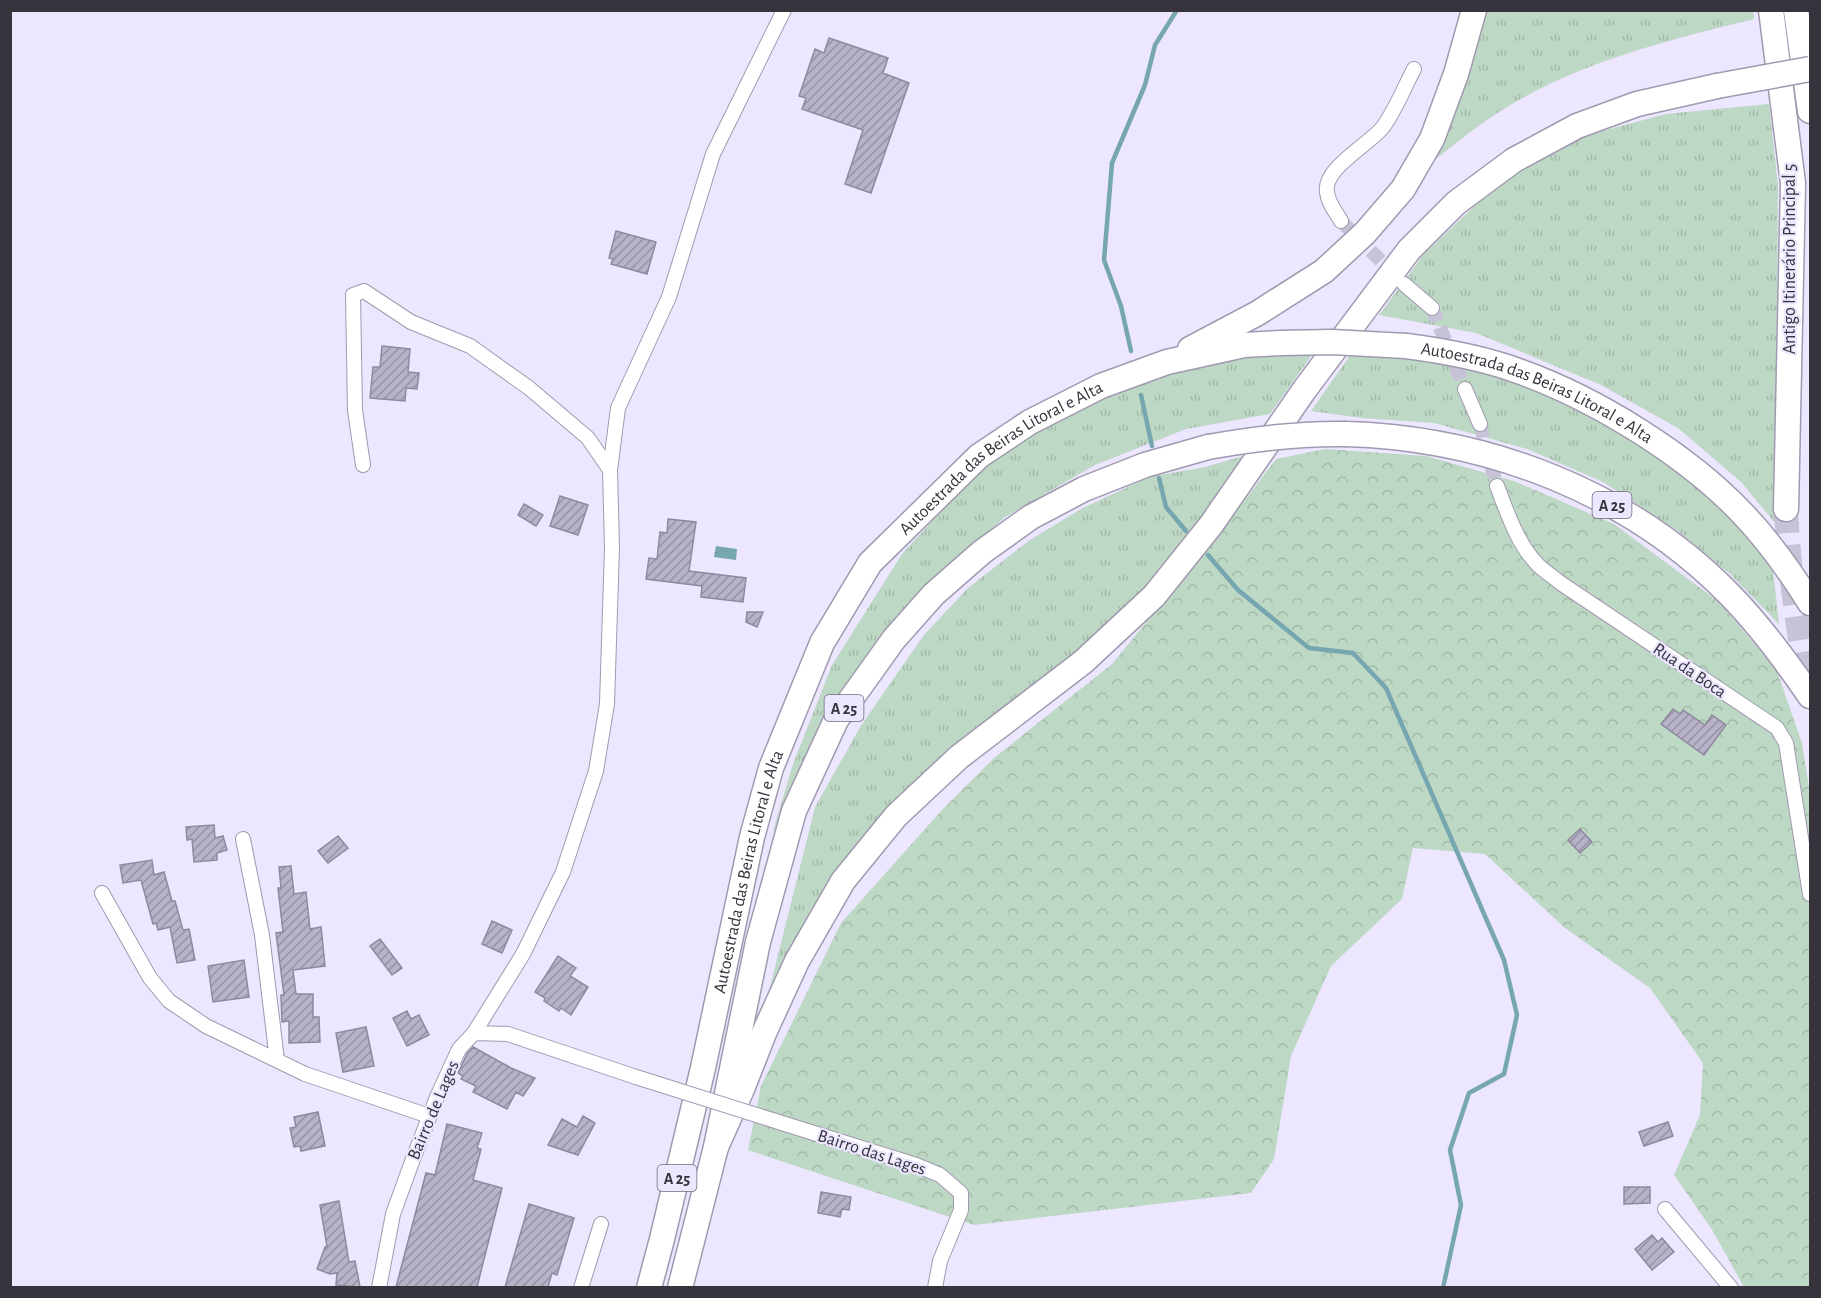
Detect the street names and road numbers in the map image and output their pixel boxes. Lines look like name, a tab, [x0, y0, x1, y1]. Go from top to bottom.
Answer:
street label: Antigo Itinerário Principal 5	[1781, 164, 1799, 354]
street label: Autoestrada das Beiras Litoral e Alta	[1420, 340, 1656, 447]
street label: Autoestrada das Beiras Litoral e Alta	[896, 379, 1106, 539]
road number: A 25	[1592, 492, 1632, 518]
street label: Rua da Boca	[1650, 640, 1729, 702]
road number: A 25	[824, 695, 864, 721]
street label: Autoestrada das Beiras Litoral e Alta	[711, 748, 787, 995]
street label: Bairro de Lages	[405, 1058, 463, 1163]
street label: Bairro das Lages	[815, 1127, 928, 1179]
road number: A 25	[658, 1165, 696, 1191]

